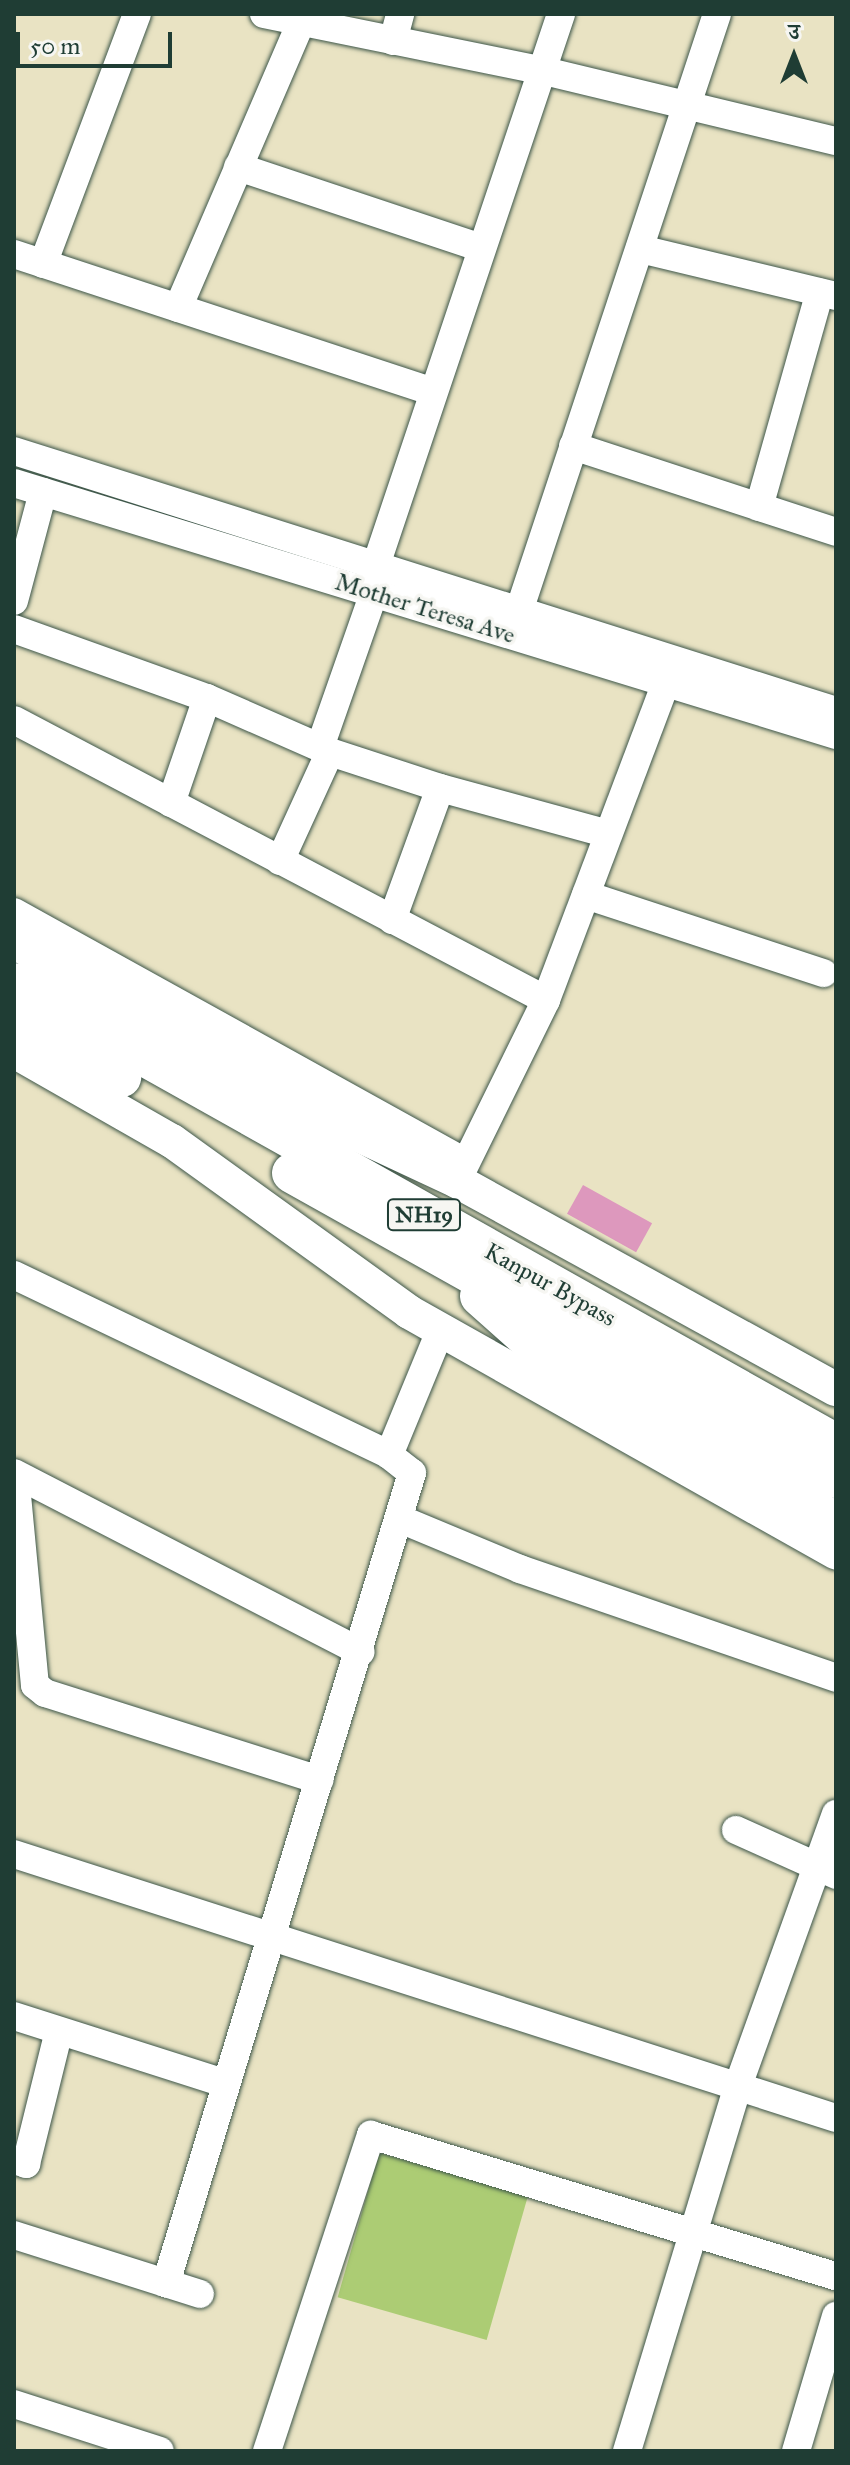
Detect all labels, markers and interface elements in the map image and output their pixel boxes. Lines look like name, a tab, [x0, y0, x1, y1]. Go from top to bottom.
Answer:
scale bar	[20, 16, 176, 66]
north arrow	[754, 16, 834, 96]
text: उ	[788, 18, 800, 45]
text: 50 m	[30, 31, 80, 61]
street label: Mother Teresa Ave	[332, 568, 518, 650]
road number: NH19	[386, 1197, 462, 1233]
street label: Kanpur Bypass	[479, 1237, 621, 1333]

